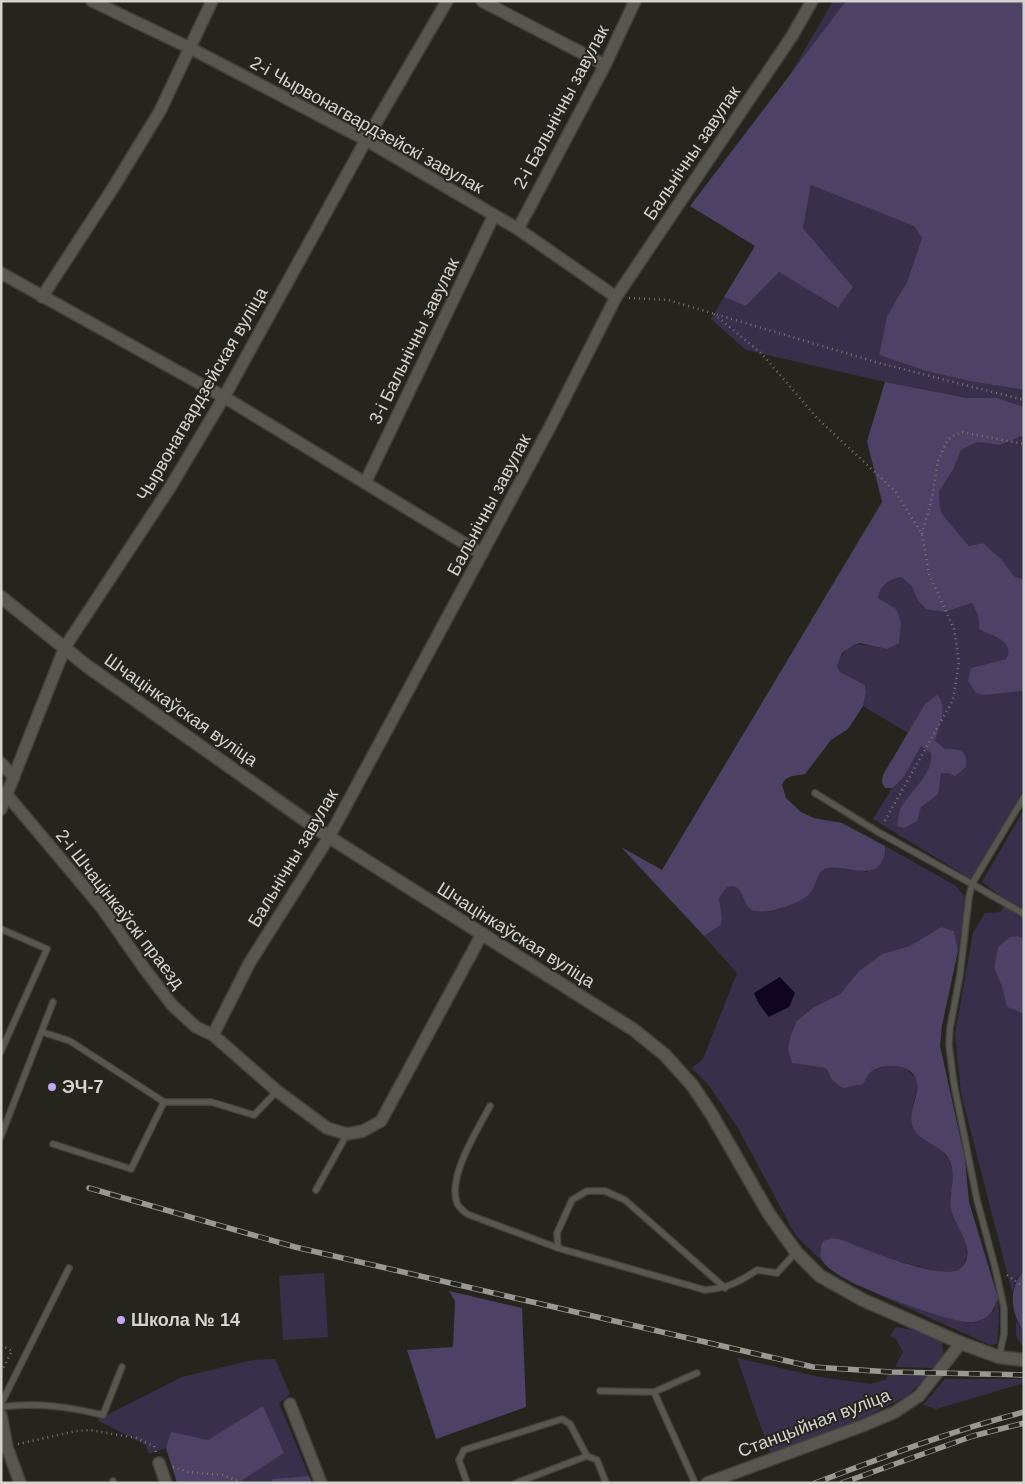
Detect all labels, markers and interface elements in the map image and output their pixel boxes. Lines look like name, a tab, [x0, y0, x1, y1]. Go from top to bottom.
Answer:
street label: 2-і Бальнічны завулак	[509, 22, 613, 192]
street label: 2-і Чырвонагвардзейскі завулак	[247, 52, 487, 198]
street label: Бальнічны завулак	[640, 82, 744, 224]
street label: 3-і Бальнічны завулак	[365, 255, 463, 427]
street label: Чырвонагвардзейская вуліца	[133, 283, 272, 504]
street label: Бальнічны завулак	[443, 431, 535, 579]
street label: Шчацінкаўская вуліца	[101, 650, 262, 771]
street label: Бальнічны завулак	[244, 785, 342, 931]
street label: 2-і Шчацінкаўскі праезд	[52, 826, 189, 993]
street label: Шчацінкаўская вуліца	[434, 878, 599, 992]
place label: ЭЧ-7	[62, 1077, 103, 1097]
marker: ЭЧ-7	[46, 1081, 58, 1093]
place label: Школа № 14	[131, 1310, 240, 1330]
marker: Школа № 14	[115, 1314, 127, 1326]
street label: Станцыйная вуліца	[735, 1384, 894, 1461]

